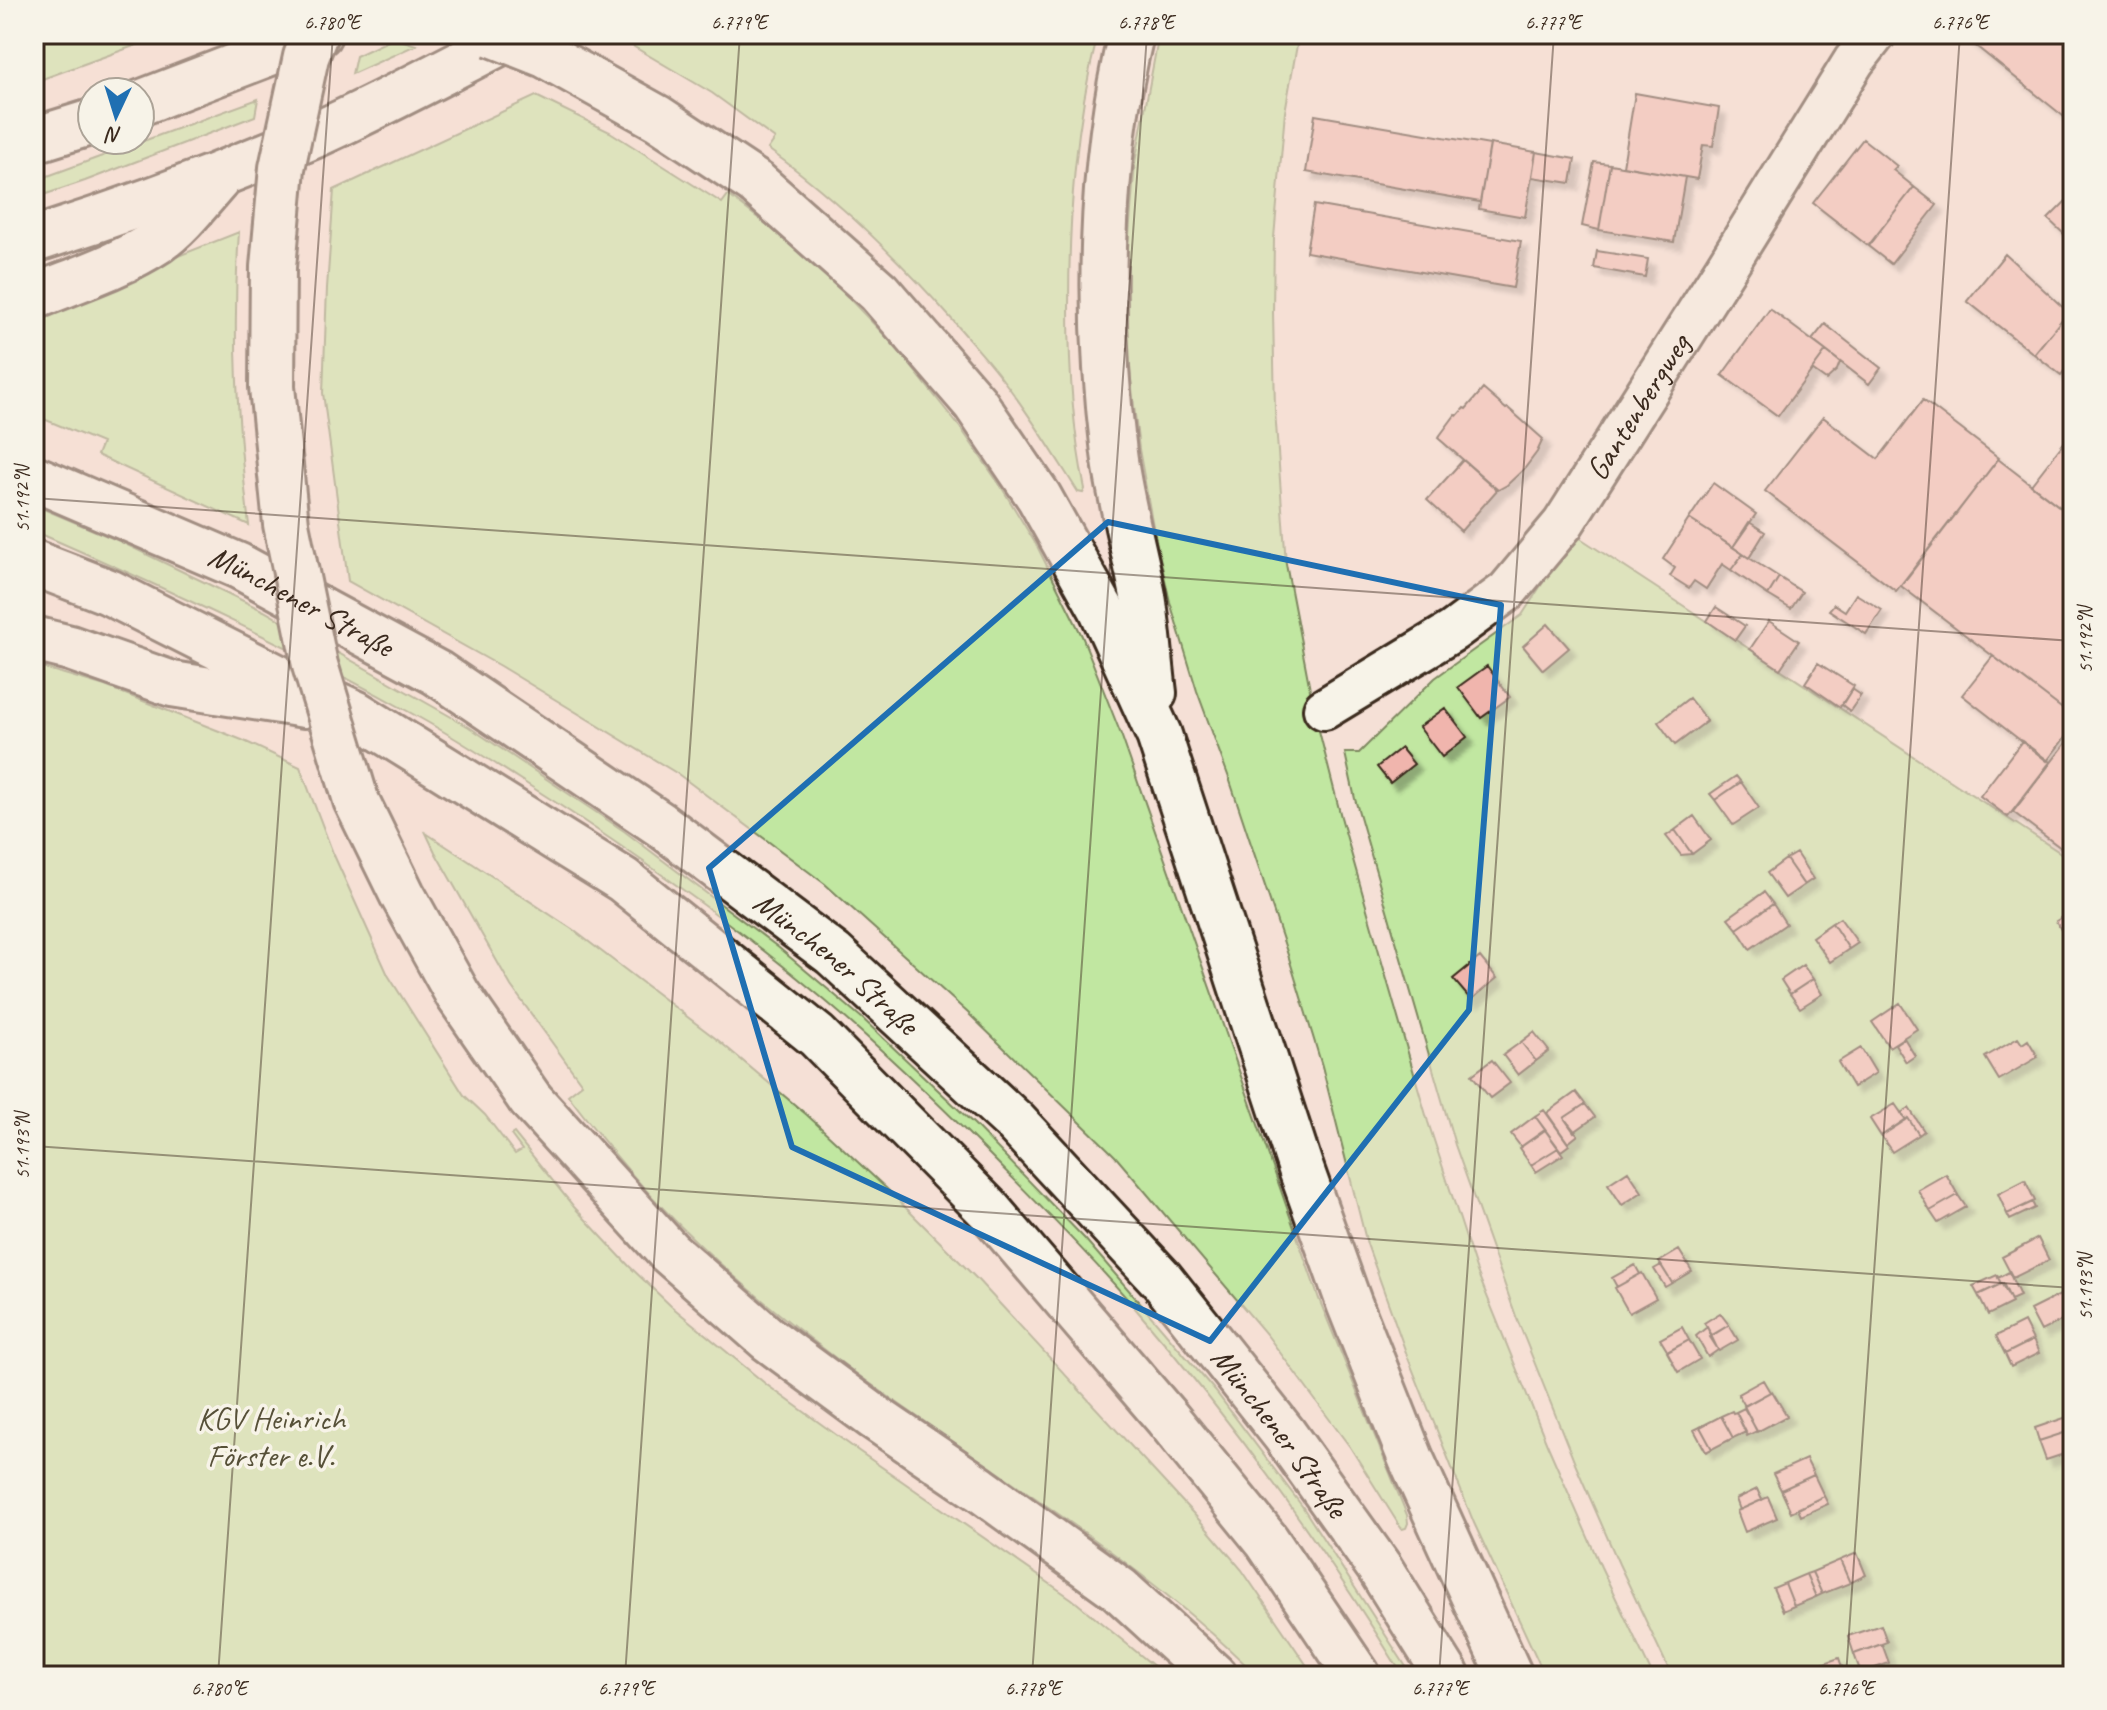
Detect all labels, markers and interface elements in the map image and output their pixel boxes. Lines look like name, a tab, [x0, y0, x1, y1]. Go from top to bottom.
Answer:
text: 6.780°E	[304, 10, 363, 35]
text: 6.779°E	[711, 10, 770, 35]
text: 6.778°E	[1118, 10, 1177, 35]
text: 6.777°E	[1525, 10, 1584, 35]
text: 6.776°E	[1932, 10, 1991, 35]
north arrow	[76, 76, 156, 156]
text: N	[104, 120, 122, 149]
street label: Gantenbergweg	[1576, 324, 1700, 488]
text: 51.192°N	[10, 463, 35, 532]
street label: Münchener Straße	[203, 535, 403, 667]
text: 51.192°N	[2073, 604, 2098, 673]
street label: Münchener Straße	[746, 881, 930, 1045]
text: 51.193°N	[10, 1110, 35, 1179]
text: 51.193°N	[2073, 1251, 2098, 1320]
street label: Münchener Straße	[1202, 1339, 1359, 1528]
park label: KGV Heinrich Förster e.V.	[197, 1398, 347, 1476]
text: 6.780°E	[191, 1676, 250, 1701]
text: 6.779°E	[598, 1676, 657, 1701]
text: 6.778°E	[1005, 1676, 1064, 1701]
text: 6.777°E	[1412, 1676, 1471, 1701]
text: 6.776°E	[1818, 1676, 1877, 1701]

